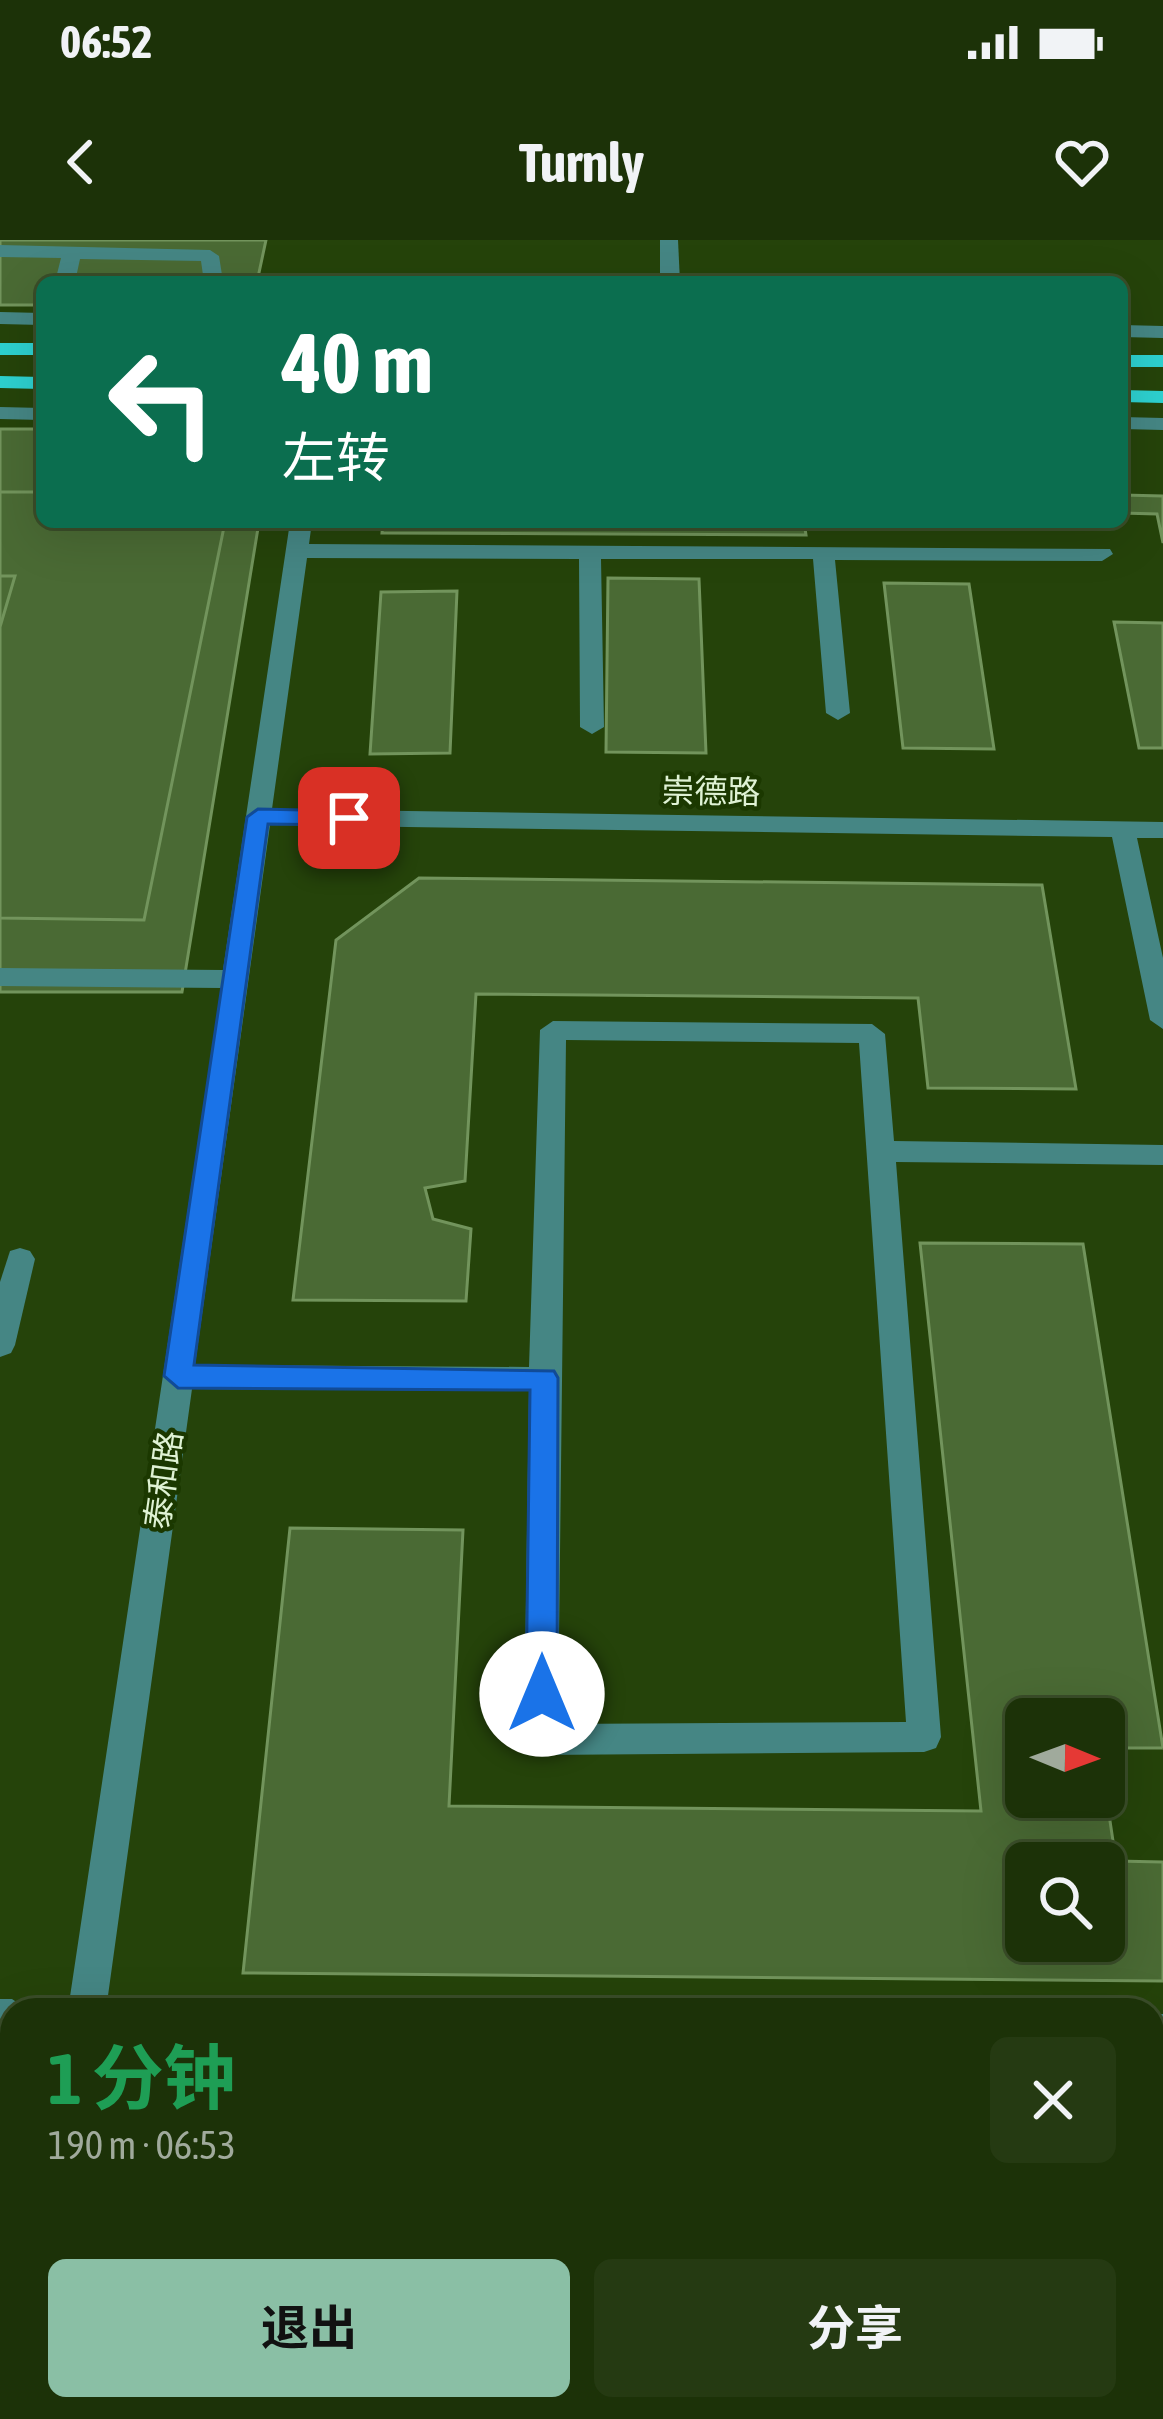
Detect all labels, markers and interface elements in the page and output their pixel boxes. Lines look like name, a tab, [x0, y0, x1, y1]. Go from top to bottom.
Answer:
text: 06:52	[60, 16, 153, 68]
icon: back	[48, 129, 114, 195]
icon: heart	[1049, 129, 1115, 195]
text: Turnly	[519, 132, 644, 193]
text: 40 m	[282, 315, 433, 411]
icon: left	[84, 324, 240, 480]
text: 左转	[282, 427, 390, 488]
pin	[298, 767, 400, 869]
street label: 崇德路	[661, 771, 761, 811]
icon: arrive	[316, 785, 382, 851]
street label: 泰和路	[137, 1428, 189, 1532]
position arrow	[479, 1631, 605, 1757]
north arrow	[1005, 1698, 1125, 1818]
map controls	[1005, 1698, 1125, 1962]
button: search	[1005, 1842, 1125, 1962]
text: 1 分钟	[48, 2037, 236, 2119]
button: close	[990, 2037, 1116, 2163]
text: 190 m · 06:53	[48, 2123, 236, 2167]
button: 退出	[48, 2259, 570, 2397]
button: 分享	[594, 2259, 1116, 2397]

